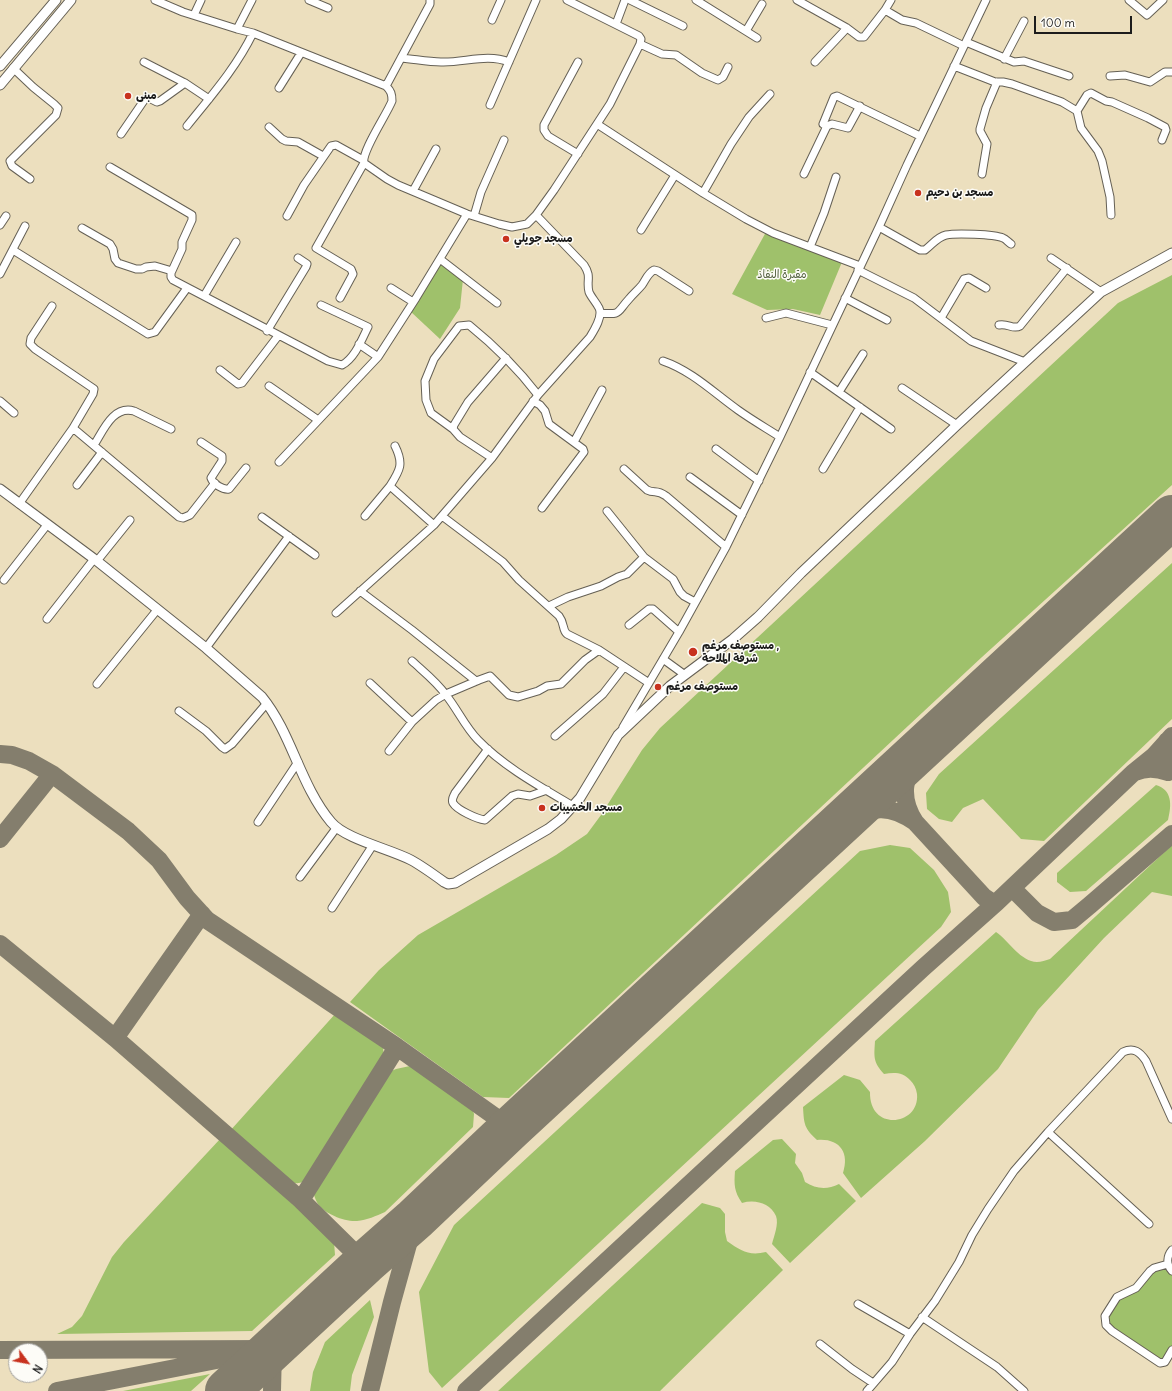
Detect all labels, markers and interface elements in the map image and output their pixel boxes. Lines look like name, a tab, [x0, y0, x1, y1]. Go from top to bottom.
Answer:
scale bar	[1036, 8, 1134, 34]
text: 100 m	[1041, 15, 1075, 30]
place label: مبنى	[136, 89, 157, 103]
marker: مبنى	[123, 91, 133, 101]
place label: مسجد بن دحيم	[926, 186, 993, 200]
marker: مسجد بن دحيم	[913, 188, 923, 198]
place label: مسجد جويلي	[514, 232, 573, 246]
marker: مسجد جويلي	[501, 234, 511, 244]
park label: مقبرة النفاذ	[757, 268, 807, 282]
place label: مستوصف مرغم , شرفة الملاحة	[702, 639, 779, 665]
marker: مستوصف مرغم , شرفة الملاحة	[687, 646, 699, 658]
place label: مستوصف مرغم	[666, 680, 738, 694]
marker: مستوصف مرغم	[653, 682, 663, 692]
place label: مسجد الخشيبات	[550, 801, 622, 815]
marker: مسجد الخشيبات	[537, 803, 547, 813]
north arrow	[8, 1343, 48, 1383]
text: N	[29, 1362, 45, 1376]

